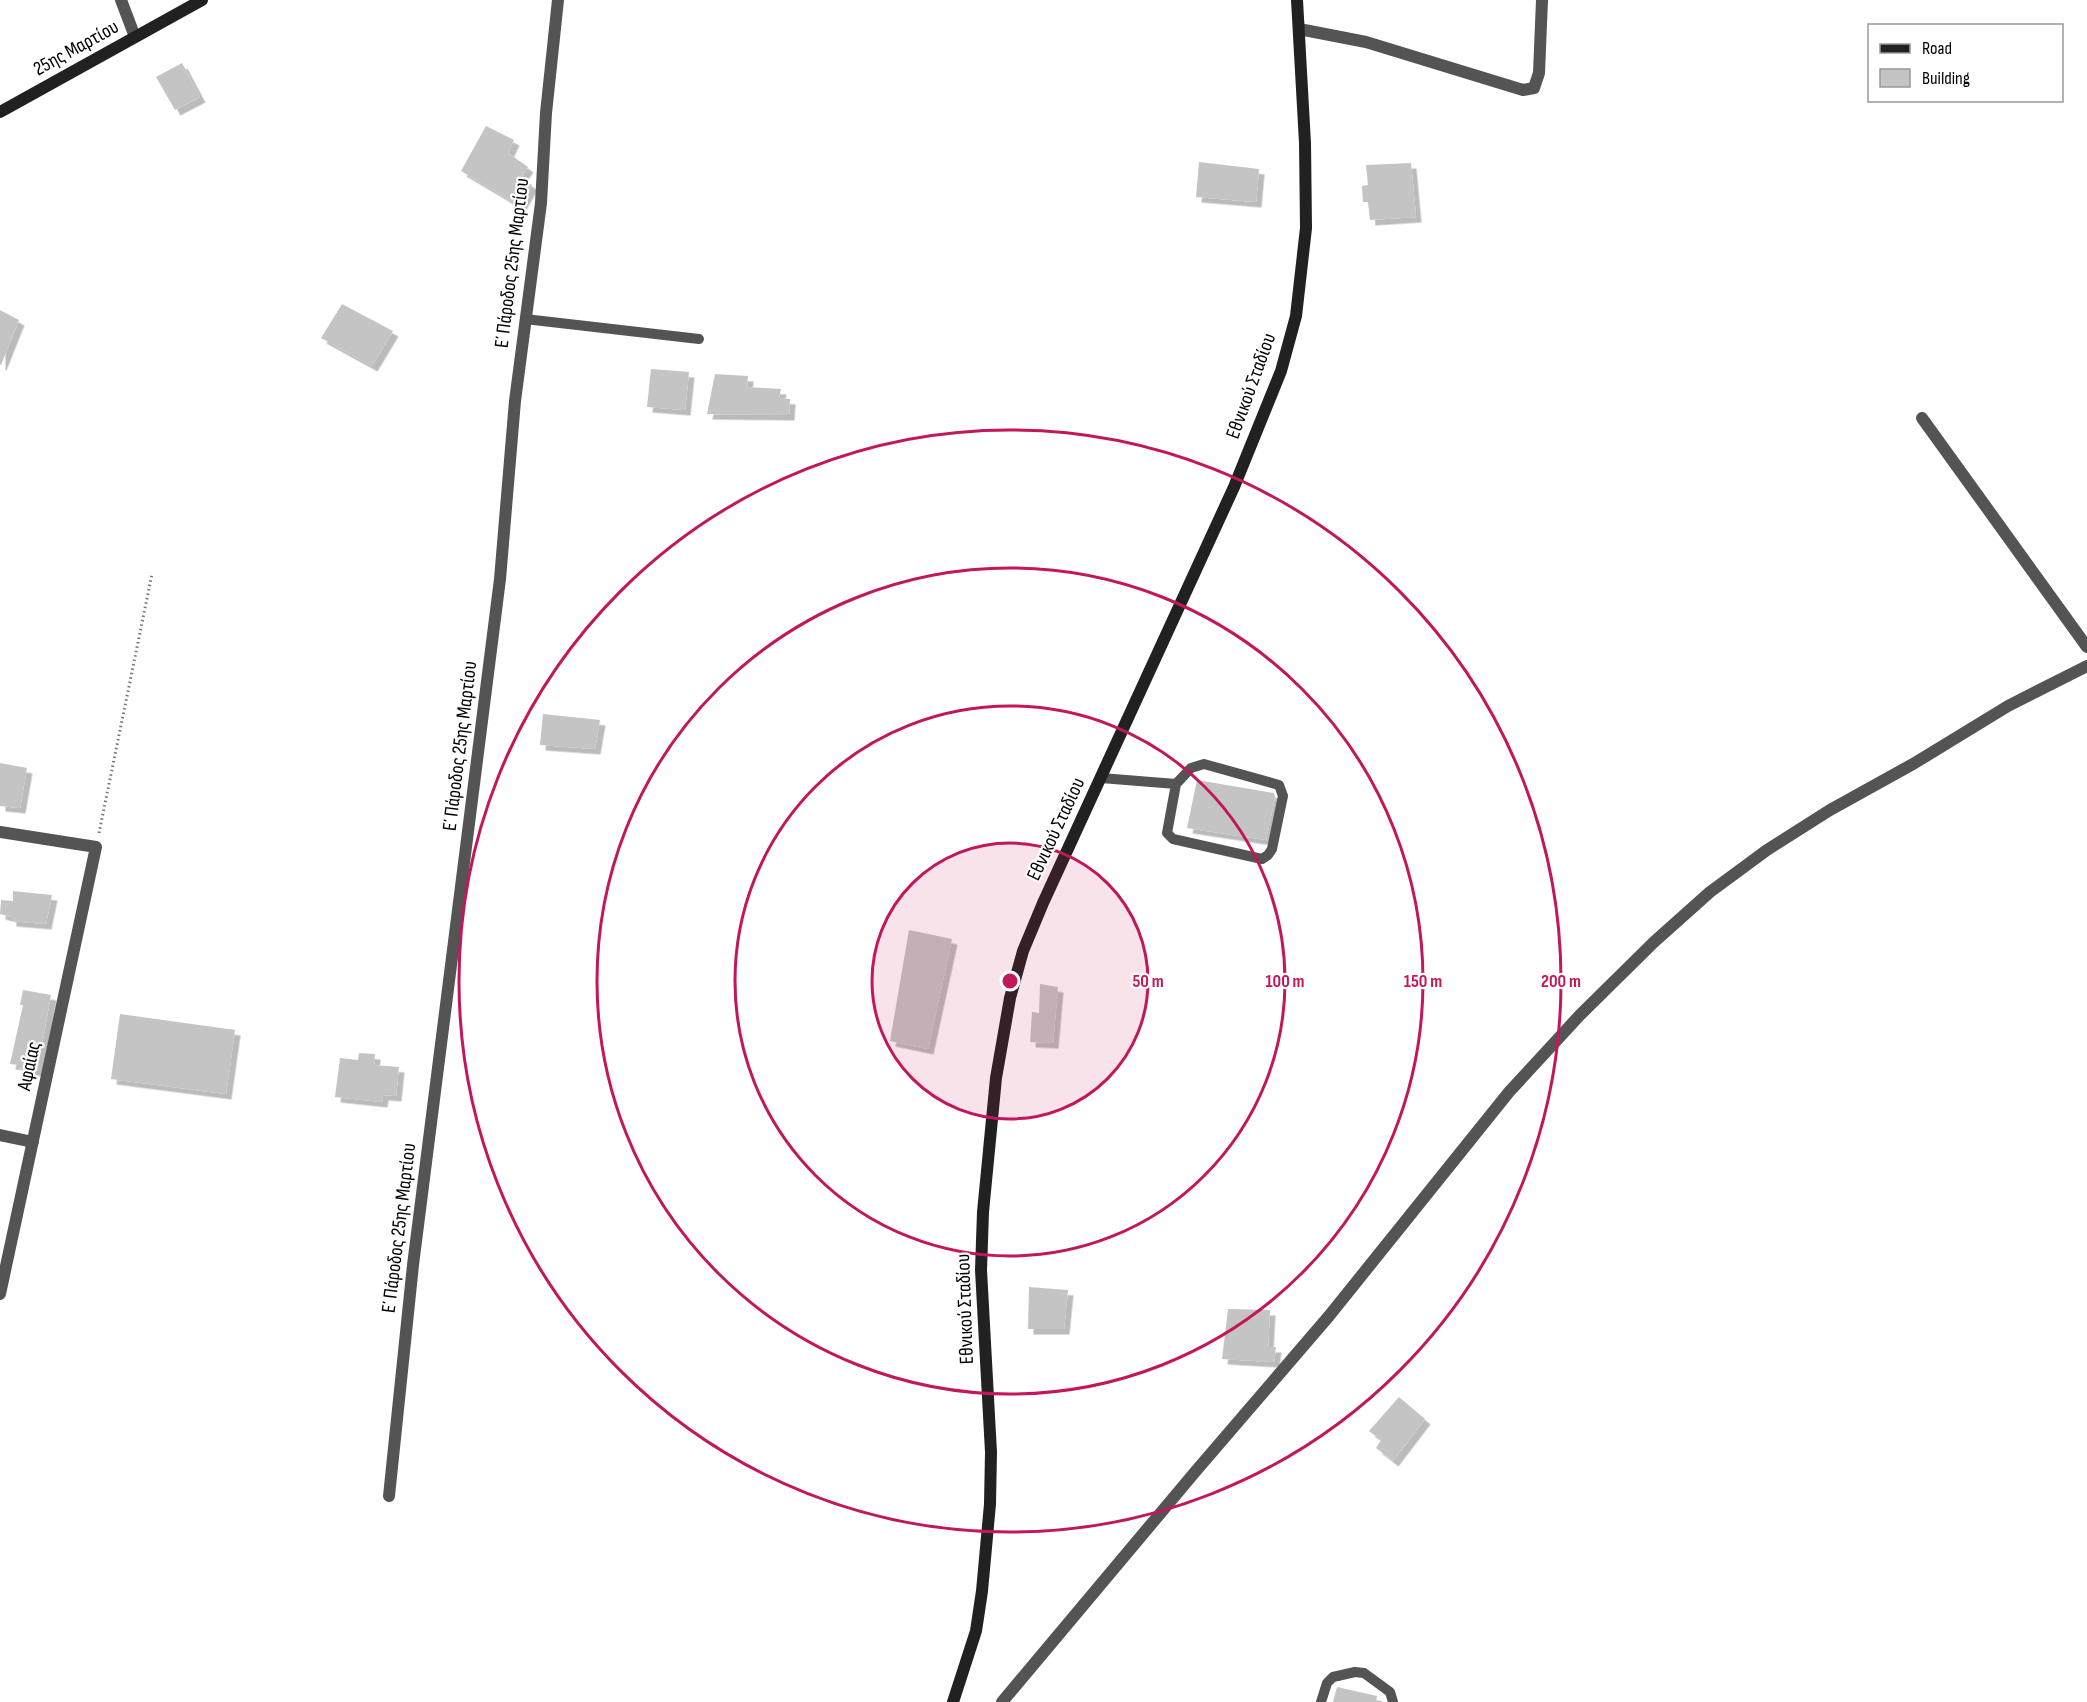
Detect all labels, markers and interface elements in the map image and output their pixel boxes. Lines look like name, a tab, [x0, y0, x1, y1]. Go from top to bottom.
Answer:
street label: 25ης Μαρτίου	[29, 15, 123, 81]
legend	[1868, 24, 2063, 102]
text: Road	[1922, 38, 1952, 59]
text: Building	[1922, 68, 1970, 89]
street label: Ε΄ Πάροδος 25ης Μαρτίου	[490, 177, 534, 349]
street label: Εθνικού Σταδίου	[1221, 330, 1281, 442]
street label: Ε΄ Πάροδος 25ης Μαρτίου	[438, 660, 482, 832]
street label: Εθνικού Σταδίου	[1022, 774, 1090, 884]
centre of rings	[1000, 971, 1020, 991]
text: 50 m	[1132, 971, 1164, 992]
text: 100 m	[1266, 971, 1305, 992]
text: 150 m	[1404, 971, 1442, 992]
text: 200 m	[1541, 971, 1581, 992]
street label: Αφαίας	[12, 1039, 46, 1094]
street label: Ε΄ Πάροδος 25ης Μαρτίου	[377, 1142, 421, 1314]
street label: Εθνικού Σταδίου	[951, 1253, 979, 1365]

